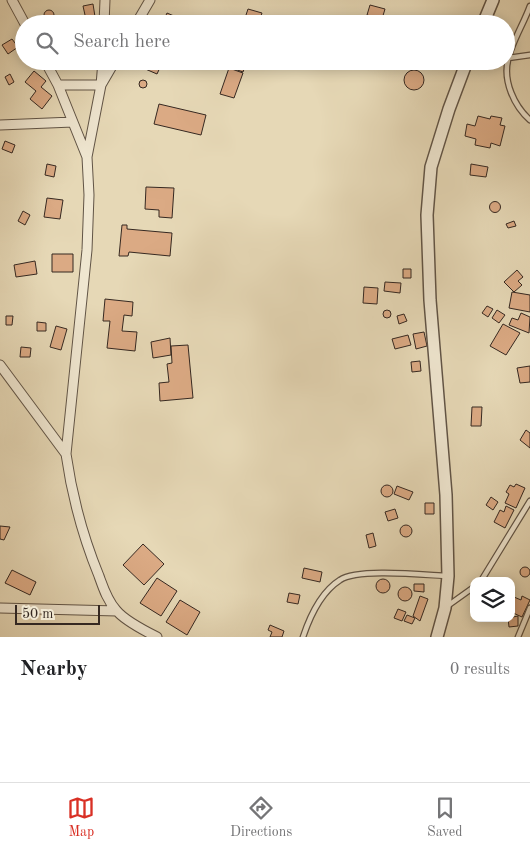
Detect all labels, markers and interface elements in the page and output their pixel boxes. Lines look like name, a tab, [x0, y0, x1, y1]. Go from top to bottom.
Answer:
search box	[15, 15, 515, 70]
icon: search	[33, 29, 61, 57]
text: Search here	[73, 33, 170, 52]
map controls	[470, 577, 515, 622]
button: layers	[470, 577, 515, 622]
scale bar	[15, 602, 100, 625]
text: 50 m	[22, 607, 53, 621]
text: Nearby	[20, 659, 88, 680]
text: 0 results	[450, 662, 510, 678]
tab: Map	[67, 794, 95, 841]
tab: Directions	[230, 794, 292, 841]
tab: Saved	[427, 794, 463, 841]

